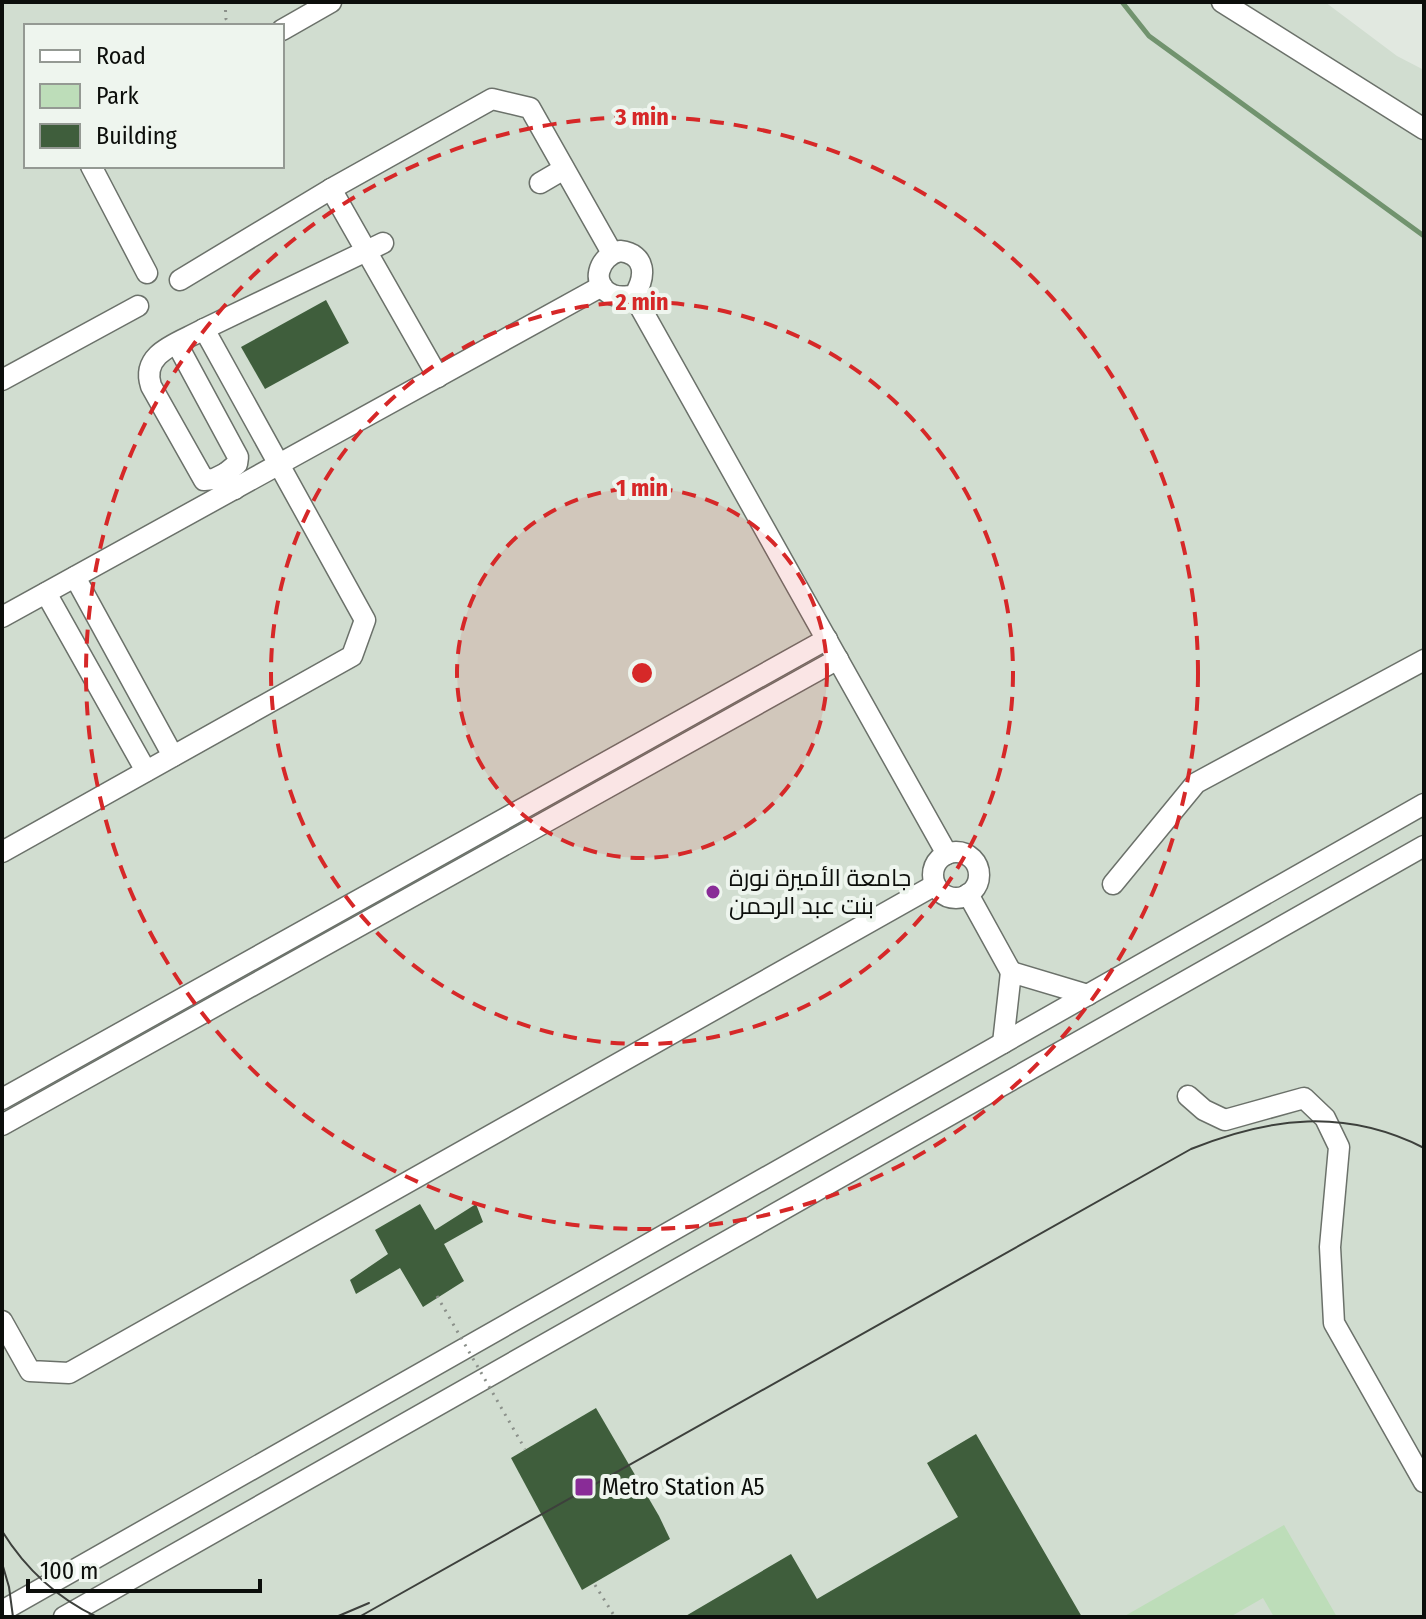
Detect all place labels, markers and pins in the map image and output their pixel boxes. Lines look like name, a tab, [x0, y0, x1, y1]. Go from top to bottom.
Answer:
centre of rings	[628, 659, 656, 687]
place label: جامعة الأميرة نورة بنت عبد الرحمن	[729, 864, 911, 920]
marker: جامعة الأميرة نورة بنت عبد الرحمن	[704, 883, 722, 901]
place label: Metro Station A5	[602, 1473, 765, 1501]
marker: Metro Station A5	[573, 1476, 595, 1498]

